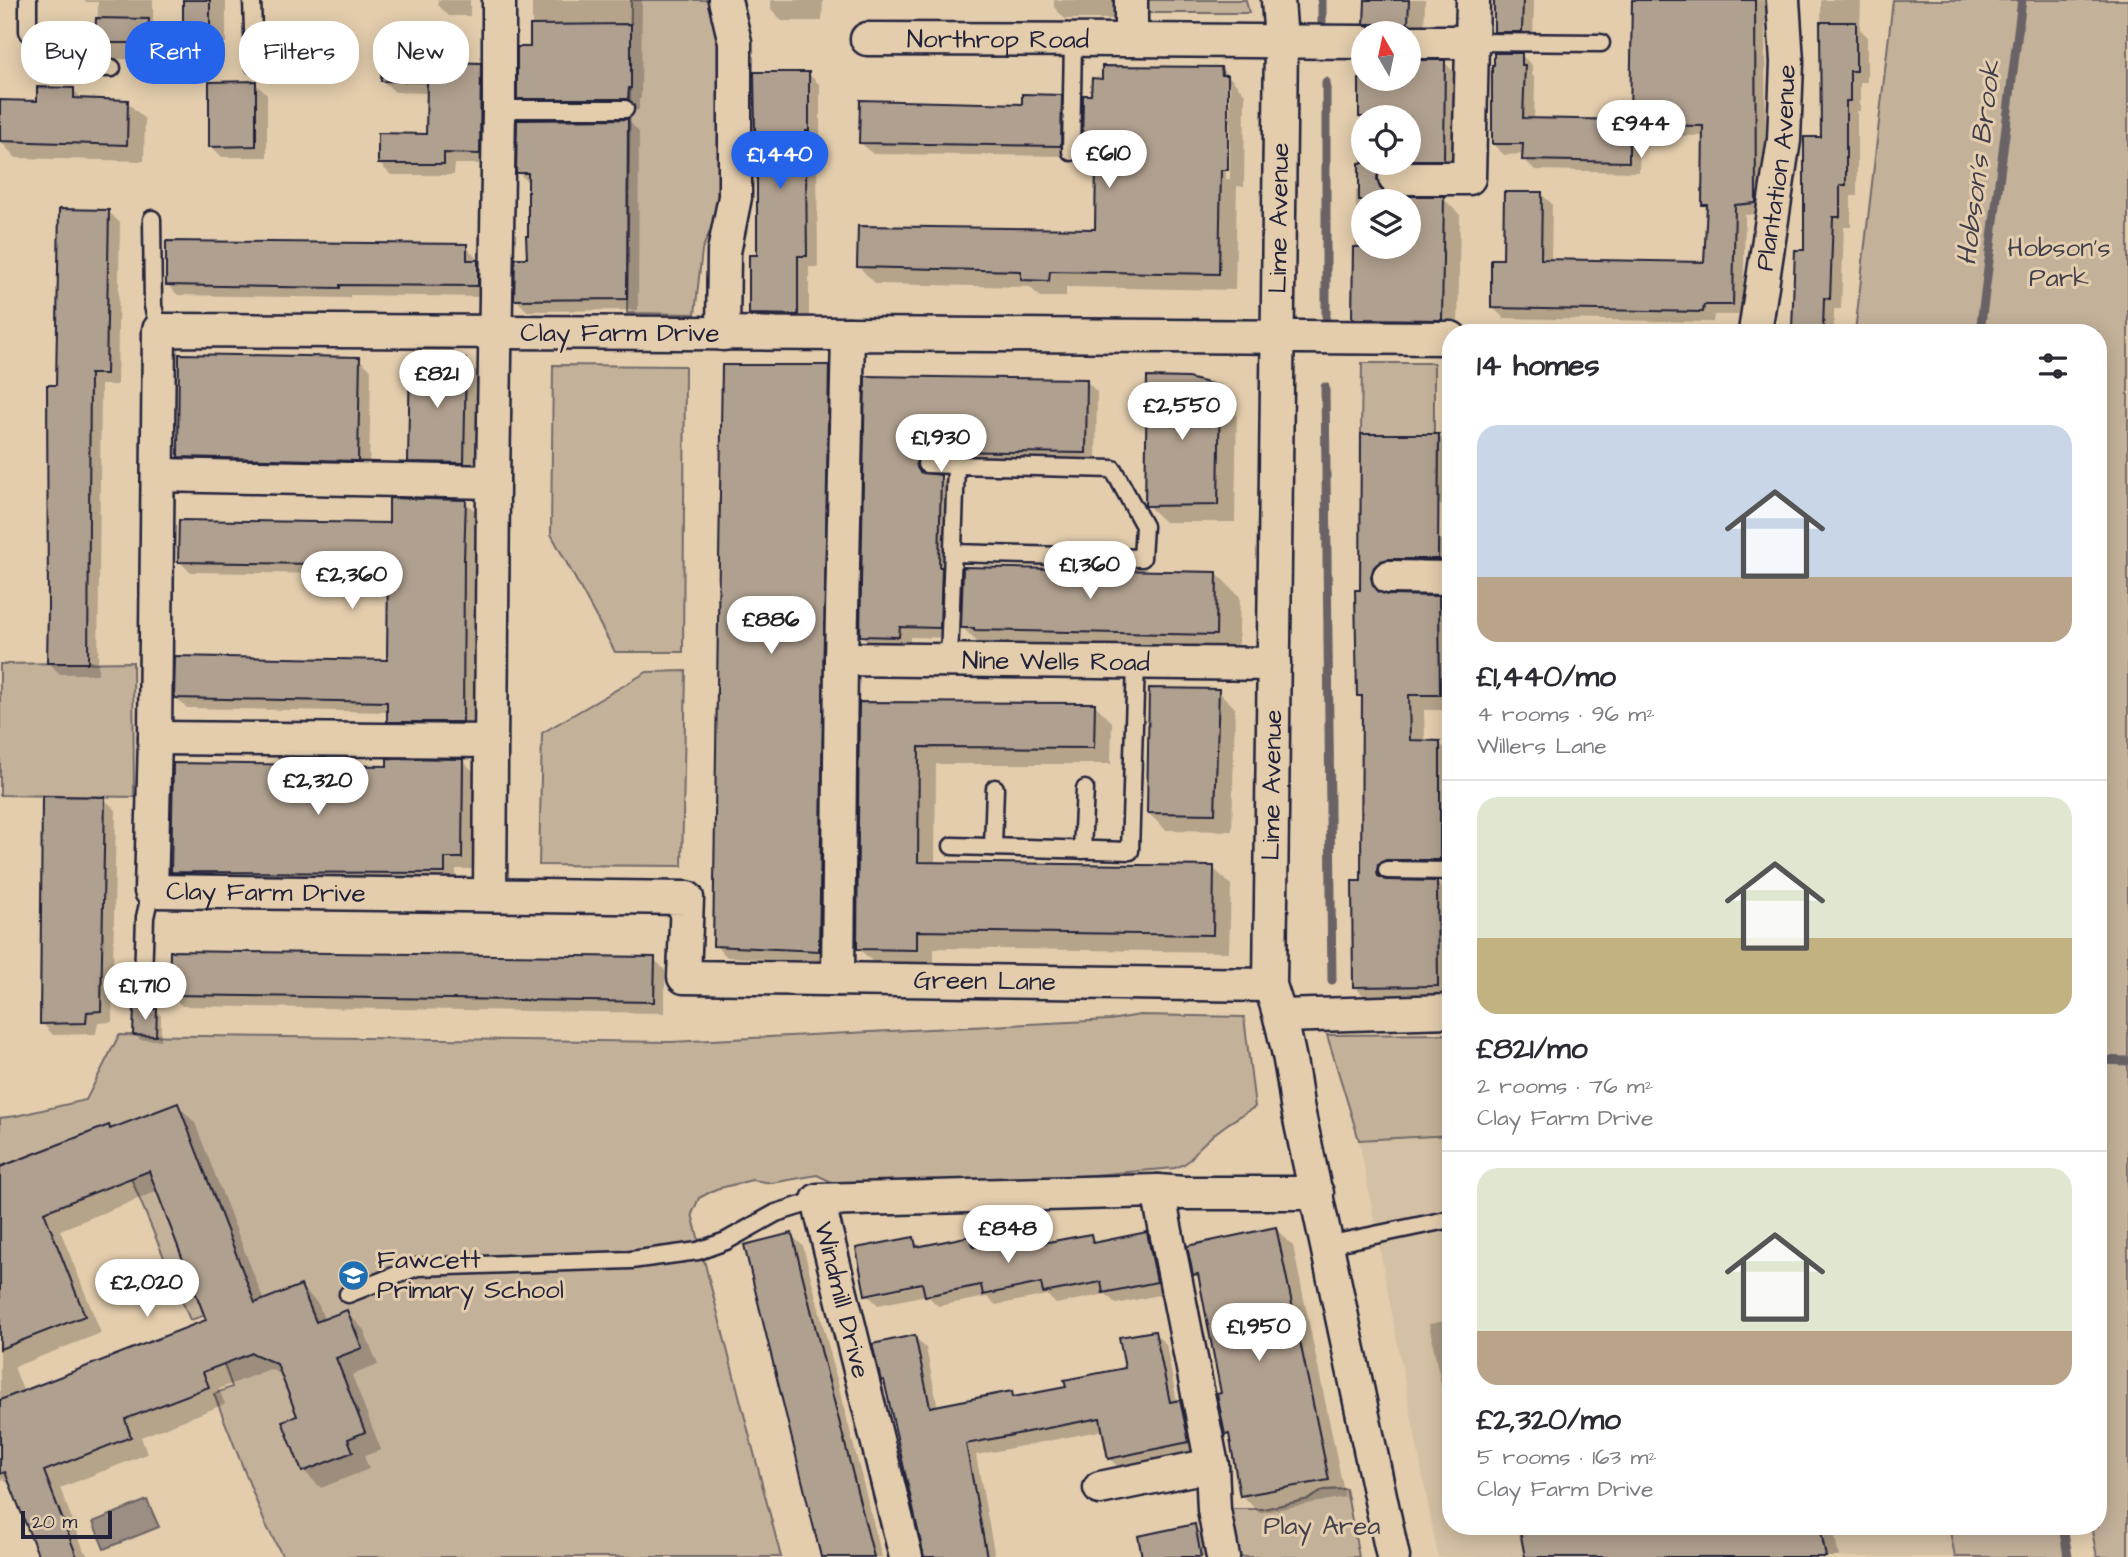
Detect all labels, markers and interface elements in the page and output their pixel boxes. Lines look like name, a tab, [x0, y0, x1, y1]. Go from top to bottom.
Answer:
chip: Buy	[21, 21, 111, 84]
chip: Rent	[125, 21, 225, 84]
chip: Filters	[239, 21, 359, 84]
chip: New	[373, 21, 469, 84]
street label: Northrop Road	[907, 21, 1089, 58]
north arrow	[1351, 21, 1421, 91]
map controls	[1351, 21, 1421, 259]
water label: Hobson's Brook	[1947, 58, 2011, 268]
street label: Plantation Avenue	[1746, 64, 1805, 273]
pin: £944	[1600, 100, 1682, 160]
button: locate	[1351, 105, 1421, 175]
text: £944	[1613, 107, 1669, 139]
pin: £610	[1068, 130, 1150, 190]
pin: £1,440	[723, 132, 837, 191]
text: £610	[1087, 137, 1131, 169]
text: £1,440	[747, 138, 813, 170]
street label: Lime Avenue	[1260, 142, 1298, 294]
button: layers	[1351, 189, 1421, 259]
park label: Hobson's Park	[2008, 230, 2110, 296]
street label: Clay Farm Drive	[520, 315, 720, 353]
text: 14 homes	[1477, 345, 1600, 387]
icon: filters	[2034, 347, 2072, 385]
pin: £821	[396, 350, 478, 410]
text: £821	[415, 357, 459, 389]
pin: £2,550	[1125, 382, 1239, 442]
text: £2,550	[1144, 389, 1220, 421]
pin: £1,930	[884, 414, 998, 474]
text: £1,930	[912, 421, 970, 453]
icon: home	[1712, 471, 1838, 597]
pin: £1,360	[1033, 542, 1147, 601]
text: £1,360	[1060, 548, 1120, 580]
pin: £2,360	[295, 552, 409, 611]
text: £2,360	[317, 558, 387, 590]
pin: £886	[730, 596, 812, 656]
text: £886	[743, 603, 799, 635]
street label: Nine Wells Road	[962, 642, 1150, 681]
text: £1,440/mo	[1477, 656, 1616, 698]
text: 4 rooms · 96 m²	[1477, 698, 1655, 730]
street label: Lime Avenue	[1253, 709, 1291, 861]
text: Willers Lane	[1477, 730, 1607, 762]
pin: £2,320	[261, 758, 375, 817]
text: £2,320	[283, 764, 353, 796]
icon: home	[1712, 843, 1838, 969]
street label: Clay Farm Drive	[166, 873, 366, 912]
pin: £1,710	[88, 962, 202, 1022]
street label: Green Lane	[913, 962, 1056, 1000]
text: £1,710	[119, 969, 171, 1001]
text: £821/mo	[1477, 1028, 1588, 1070]
text: 2 rooms · 76 m²	[1477, 1070, 1653, 1102]
text: Clay Farm Drive	[1477, 1102, 1653, 1134]
pin: £848	[967, 1206, 1049, 1265]
text: £848	[979, 1212, 1037, 1244]
icon: home	[1712, 1214, 1838, 1340]
street label: Windmill Drive	[805, 1218, 879, 1382]
place label: Fawcett Primary School	[377, 1242, 564, 1310]
school or university icon: Fawcett Primary School	[337, 1258, 371, 1292]
pin: £2,020	[90, 1260, 204, 1319]
text: £2,020	[111, 1266, 183, 1298]
pin: £1,950	[1202, 1304, 1316, 1363]
text: £1,950	[1227, 1310, 1291, 1342]
text: £2,320/mo	[1477, 1399, 1621, 1441]
text: 5 rooms · 163 m²	[1477, 1441, 1657, 1473]
text: Clay Farm Drive	[1477, 1473, 1653, 1505]
scale bar	[21, 1508, 112, 1540]
park label: Play Area	[1264, 1508, 1380, 1546]
text: 20 m	[32, 1509, 77, 1536]

